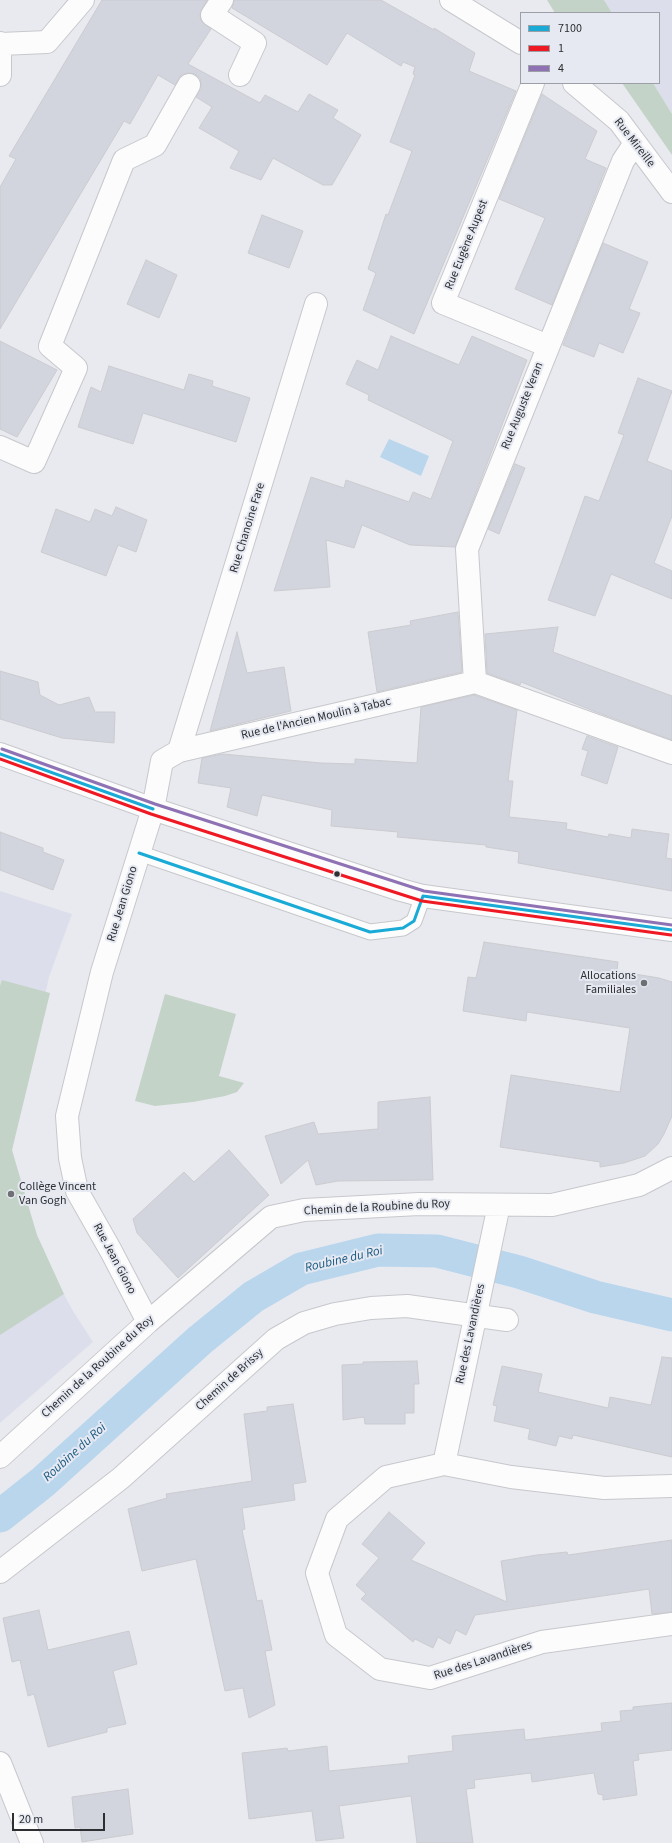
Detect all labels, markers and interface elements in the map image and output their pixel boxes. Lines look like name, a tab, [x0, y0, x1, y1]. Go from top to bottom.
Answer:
legend	[520, 12, 660, 84]
text: 7100	[558, 20, 582, 37]
text: 1	[558, 40, 564, 57]
text: 4	[558, 60, 564, 77]
street label: Rue Mireille	[610, 116, 658, 170]
street label: Rue Eugène Aupest	[442, 198, 492, 292]
street label: Rue Auguste Veran	[499, 360, 547, 452]
street label: Rue Chanoine Fare	[227, 481, 269, 575]
street label: Rue de l'Ancien Moulin à Tabac	[240, 695, 392, 743]
street label: Rue Jean Giono	[105, 865, 141, 943]
unlabelled marker	[332, 869, 342, 879]
place label: Allocations Familiales	[581, 969, 636, 997]
marker: Allocations Familiales	[639, 978, 649, 988]
place label: Collège Vincent Van Gogh	[19, 1180, 96, 1208]
marker: Collège Vincent Van Gogh	[6, 1189, 16, 1199]
street label: Chemin de la Roubine du Roy	[304, 1197, 450, 1219]
street label: Rue Jean Giono	[89, 1221, 139, 1297]
water label: Roubine du Roi	[304, 1243, 384, 1277]
street label: Rue des Lavandières	[453, 1283, 489, 1385]
street label: Chemin de la Roubine du Roy	[39, 1313, 157, 1421]
street label: Chemin de Brissy	[193, 1346, 267, 1414]
water label: Roubine du Roi	[40, 1421, 110, 1485]
street label: Rue des Lavandières	[432, 1638, 534, 1684]
scale bar	[14, 1805, 107, 1831]
text: 20 m	[19, 1811, 43, 1828]

